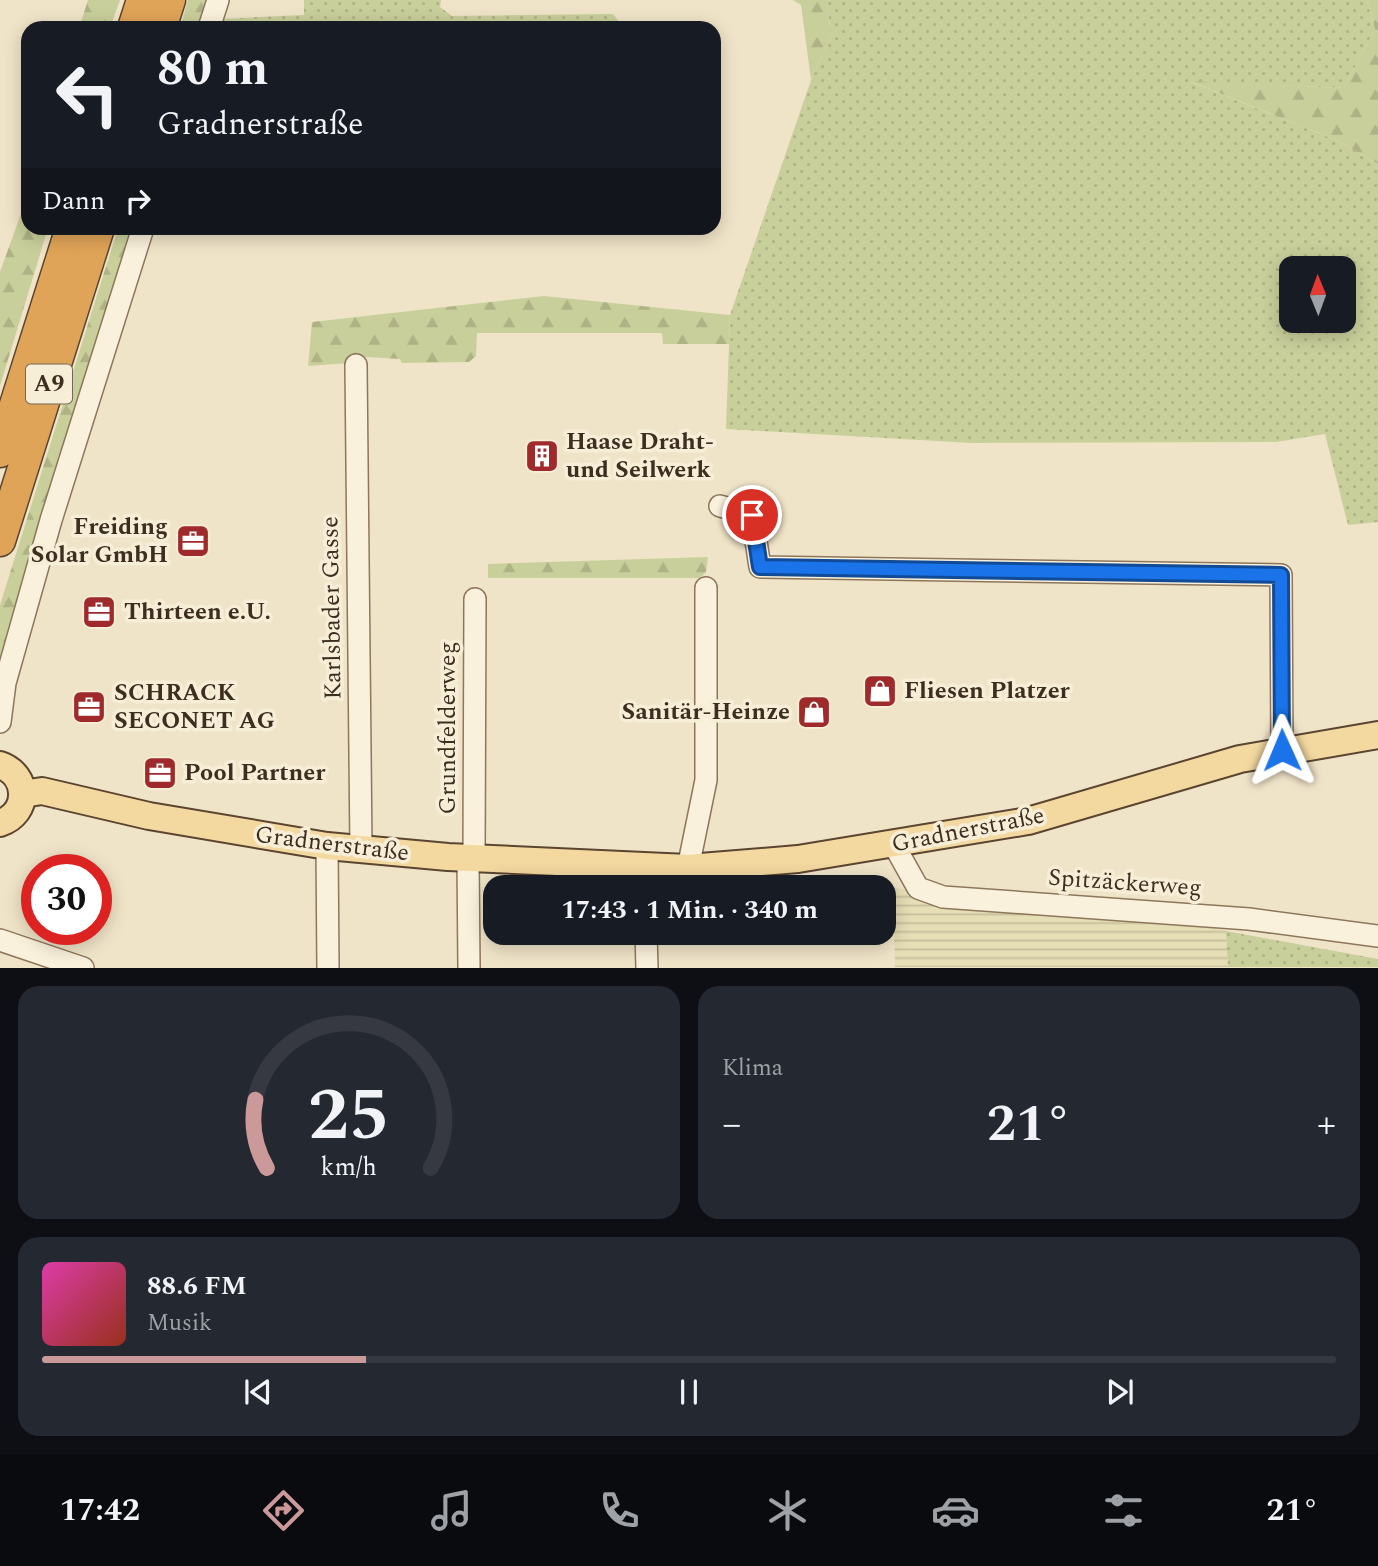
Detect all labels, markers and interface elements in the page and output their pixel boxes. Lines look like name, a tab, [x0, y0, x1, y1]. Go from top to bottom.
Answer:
text: 80 m	[157, 32, 268, 107]
icon: left	[42, 49, 133, 140]
text: Gradnerstraße	[157, 100, 364, 149]
text: Dann	[42, 181, 105, 221]
icon: right	[119, 182, 157, 220]
north arrow	[1279, 256, 1356, 332]
map controls	[1279, 256, 1356, 333]
road number: A9	[26, 364, 72, 404]
place label: Haase Draht- und Seilwerk	[566, 424, 714, 488]
building icon: Haase Draht- und Seilwerk	[523, 437, 561, 475]
pin	[722, 485, 782, 545]
icon: arrive	[733, 496, 771, 534]
place label: Freiding Solar GmbH	[31, 509, 168, 573]
street label: Karlsbader Gasse	[312, 516, 352, 700]
office icon: Freiding Solar GmbH	[174, 522, 212, 560]
office icon: Thirteen e.U.	[80, 593, 118, 631]
place label: Thirteen e.U.	[124, 594, 271, 630]
street label: Grundfelderweg	[430, 641, 466, 815]
shop icon: Fliesen Platzer	[861, 672, 899, 710]
place label: Fliesen Platzer	[904, 673, 1071, 709]
place label: SCHRACK SECONET AG	[114, 675, 275, 739]
office icon: SCHRACK SECONET AG	[70, 688, 108, 726]
shop icon: Sanitär-Heinze	[795, 693, 833, 731]
place label: Sanitär-Heinze	[621, 694, 790, 730]
position arrow	[1245, 713, 1319, 787]
office icon: Pool Partner	[141, 754, 179, 792]
place label: Pool Partner	[184, 755, 326, 791]
street label: Gradnerstraße	[889, 798, 1047, 862]
street label: Gradnerstraße	[253, 817, 411, 871]
speed limit sign: 30	[21, 854, 112, 945]
street label: Spitzäckerweg	[1047, 860, 1203, 906]
text: 17:43 · 1 Min. · 340 m	[561, 890, 818, 930]
text: Klima	[722, 1051, 783, 1086]
text: 25	[308, 1062, 390, 1173]
text: 21°	[987, 1085, 1071, 1164]
text: −	[722, 1096, 741, 1154]
text: +	[1317, 1096, 1336, 1154]
text: km/h	[321, 1149, 377, 1187]
text: 88.6 FM	[147, 1266, 247, 1306]
text: Musik	[147, 1306, 212, 1341]
icon: previous	[239, 1373, 277, 1411]
icon: pause	[670, 1373, 708, 1411]
icon: next	[1101, 1373, 1139, 1411]
text: 17:42	[59, 1486, 140, 1535]
icon: directions	[259, 1486, 308, 1535]
icon: music	[427, 1486, 476, 1535]
icon: phone	[595, 1486, 644, 1535]
icon: climate	[763, 1486, 812, 1535]
icon: car	[931, 1486, 980, 1535]
icon: filters	[1099, 1486, 1148, 1535]
text: 21°	[1267, 1486, 1318, 1535]

